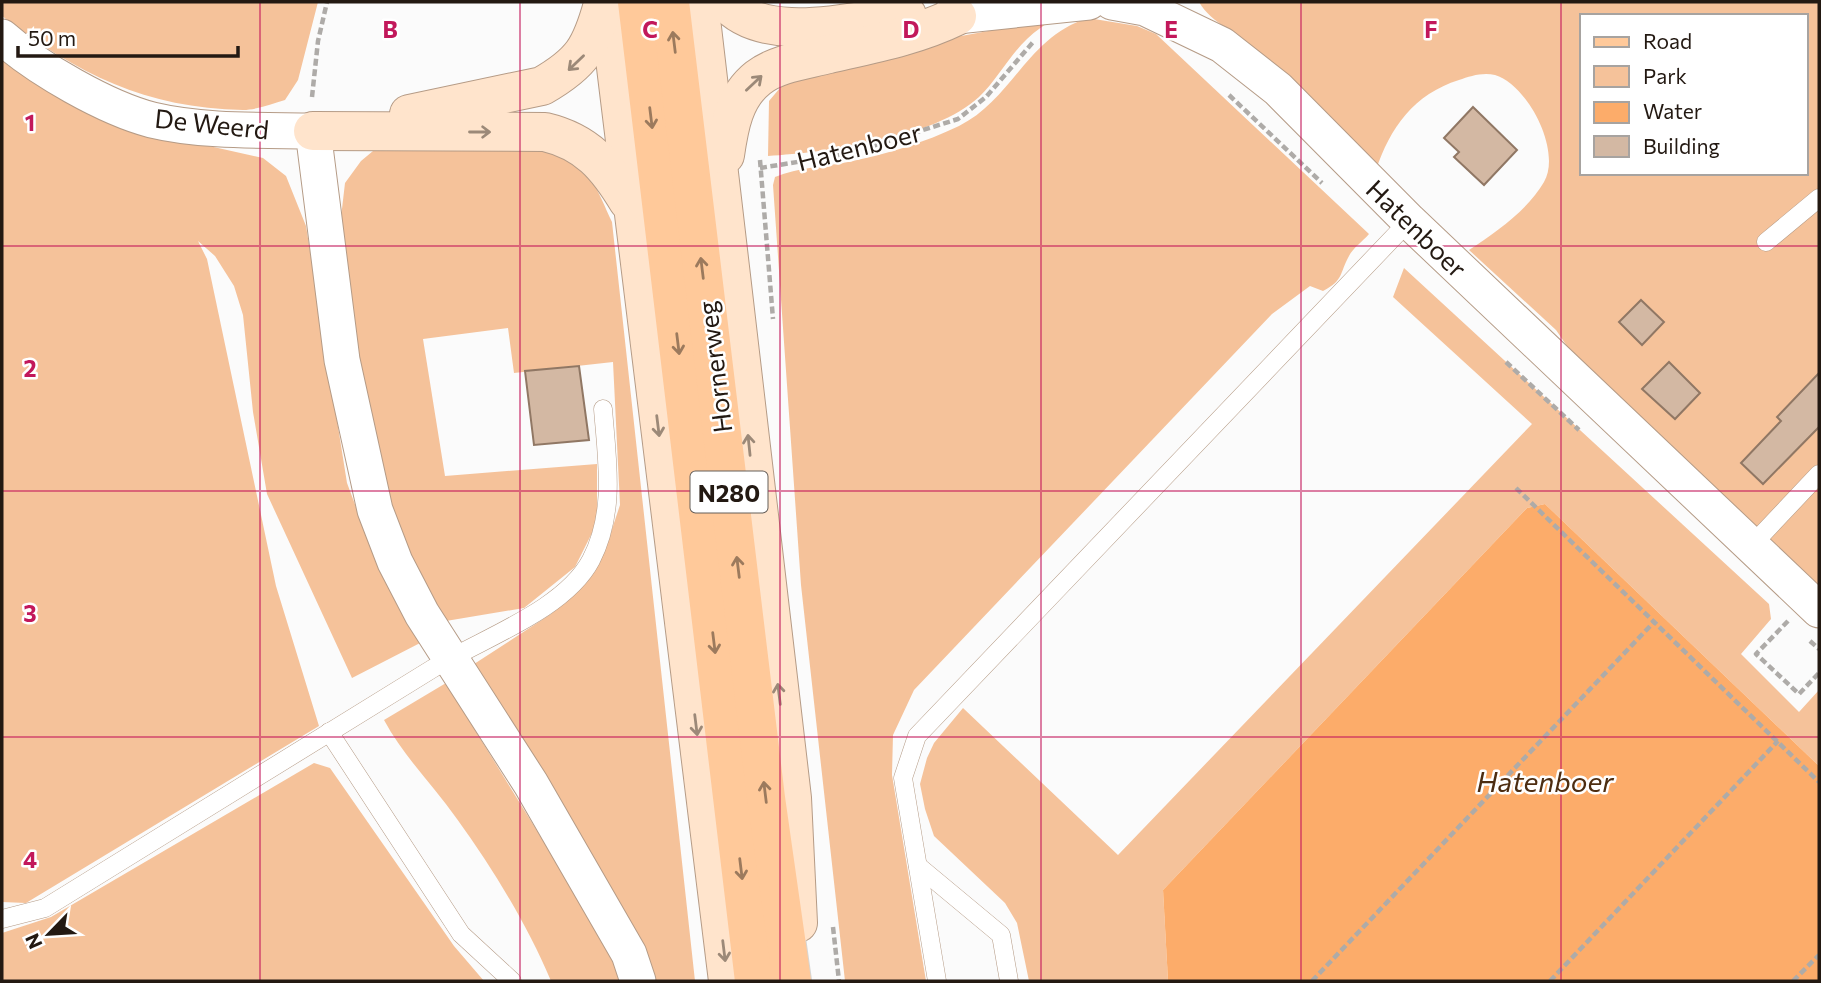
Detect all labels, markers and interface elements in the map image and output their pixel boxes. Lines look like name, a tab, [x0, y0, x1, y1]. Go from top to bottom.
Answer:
scale bar	[18, 14, 238, 58]
legend	[1580, 14, 1807, 175]
text: B	[382, 15, 398, 43]
text: C	[642, 15, 658, 43]
text: D	[903, 15, 920, 43]
text: E	[1164, 15, 1178, 43]
text: F	[1424, 15, 1438, 43]
text: 50 m	[28, 25, 76, 50]
text: Road	[1643, 28, 1692, 53]
one-way arrow	[668, 31, 681, 54]
one-way arrow	[568, 54, 585, 71]
text: Park	[1643, 63, 1687, 88]
one-way arrow	[745, 75, 762, 92]
text: Water	[1643, 98, 1702, 123]
street label: De Weerd	[153, 102, 271, 144]
one-way arrow	[645, 106, 658, 129]
text: 1	[25, 108, 35, 136]
street label: Hatenboer	[794, 116, 924, 176]
one-way arrow	[468, 125, 491, 139]
text: Building	[1643, 133, 1720, 158]
street label: Hatenboer	[1360, 173, 1474, 283]
one-way arrow	[695, 257, 708, 280]
street label: Hornerweg	[691, 299, 737, 435]
one-way arrow	[672, 332, 685, 355]
text: 2	[23, 354, 37, 382]
one-way arrow	[652, 414, 665, 437]
one-way arrow	[743, 434, 756, 457]
road number: N280	[690, 472, 768, 512]
one-way arrow	[731, 556, 744, 578]
text: 3	[23, 599, 37, 627]
one-way arrow	[708, 631, 721, 654]
one-way arrow	[772, 683, 785, 705]
one-way arrow	[689, 713, 702, 736]
water label: Hatenboer	[1477, 764, 1614, 798]
one-way arrow	[758, 782, 771, 804]
text: 4	[23, 845, 37, 873]
one-way arrow	[735, 857, 748, 880]
north arrow	[14, 899, 84, 969]
text: N	[20, 930, 47, 953]
one-way arrow	[718, 939, 731, 961]

